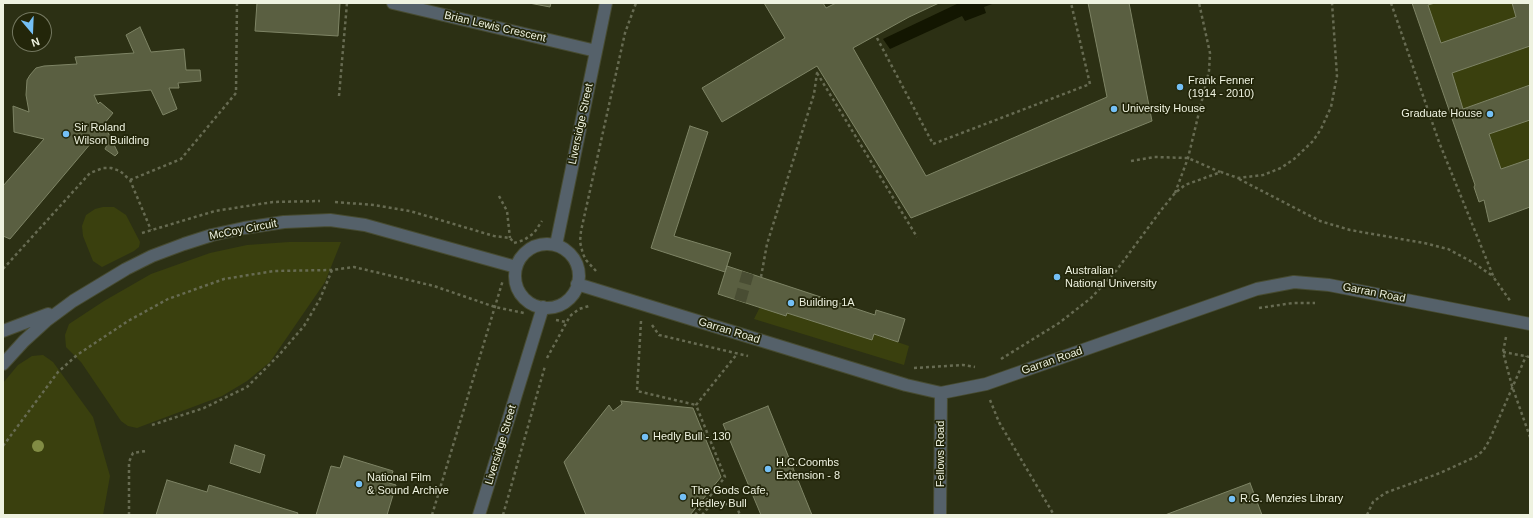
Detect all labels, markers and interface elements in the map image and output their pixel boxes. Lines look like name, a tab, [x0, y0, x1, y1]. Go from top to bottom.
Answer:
street label: Brian Lewis Crescent	[443, 9, 547, 45]
north arrow	[12, 12, 52, 52]
text: N	[30, 35, 41, 49]
place label: Frank Fenner (1914 - 2010)	[1188, 74, 1254, 100]
street label: Liversidge Street	[566, 82, 596, 166]
marker: Frank Fenner (1914 - 2010)	[1175, 82, 1185, 92]
place label: University House	[1122, 102, 1205, 116]
marker: University House	[1109, 104, 1119, 114]
place label: Graduate House	[1401, 107, 1482, 121]
marker: Graduate House	[1485, 109, 1495, 119]
place label: Sir Roland Wilson Building	[74, 121, 149, 147]
marker: Sir Roland Wilson Building	[61, 129, 71, 139]
street label: McCoy Circuit	[208, 217, 278, 243]
place label: Australian National University	[1065, 264, 1157, 290]
marker: Australian National University	[1052, 272, 1062, 282]
street label: Garran Road	[1342, 280, 1406, 306]
place label: Building 1A	[799, 296, 855, 310]
marker: Building 1A	[786, 298, 796, 308]
street label: Garran Road	[697, 315, 761, 347]
street label: Garran Road	[1020, 344, 1084, 378]
street label: Liversidge Street	[483, 404, 519, 486]
street label: Fellows Road	[934, 421, 948, 487]
place label: Hedly Bull - 130	[653, 430, 731, 444]
marker: Hedly Bull - 130	[640, 432, 650, 442]
place label: H.C.Coombs Extension - 8	[776, 456, 840, 482]
marker: H.C.Coombs Extension - 8	[763, 464, 773, 474]
place label: National Film & Sound Archive	[367, 471, 449, 497]
marker: National Film & Sound Archive	[354, 479, 364, 489]
place label: The Gods Cafe, Hedley Bull	[691, 484, 769, 510]
marker: The Gods Cafe, Hedley Bull	[678, 492, 688, 502]
place label: R.G. Menzies Library	[1240, 492, 1343, 506]
marker: R.G. Menzies Library	[1227, 494, 1237, 504]

